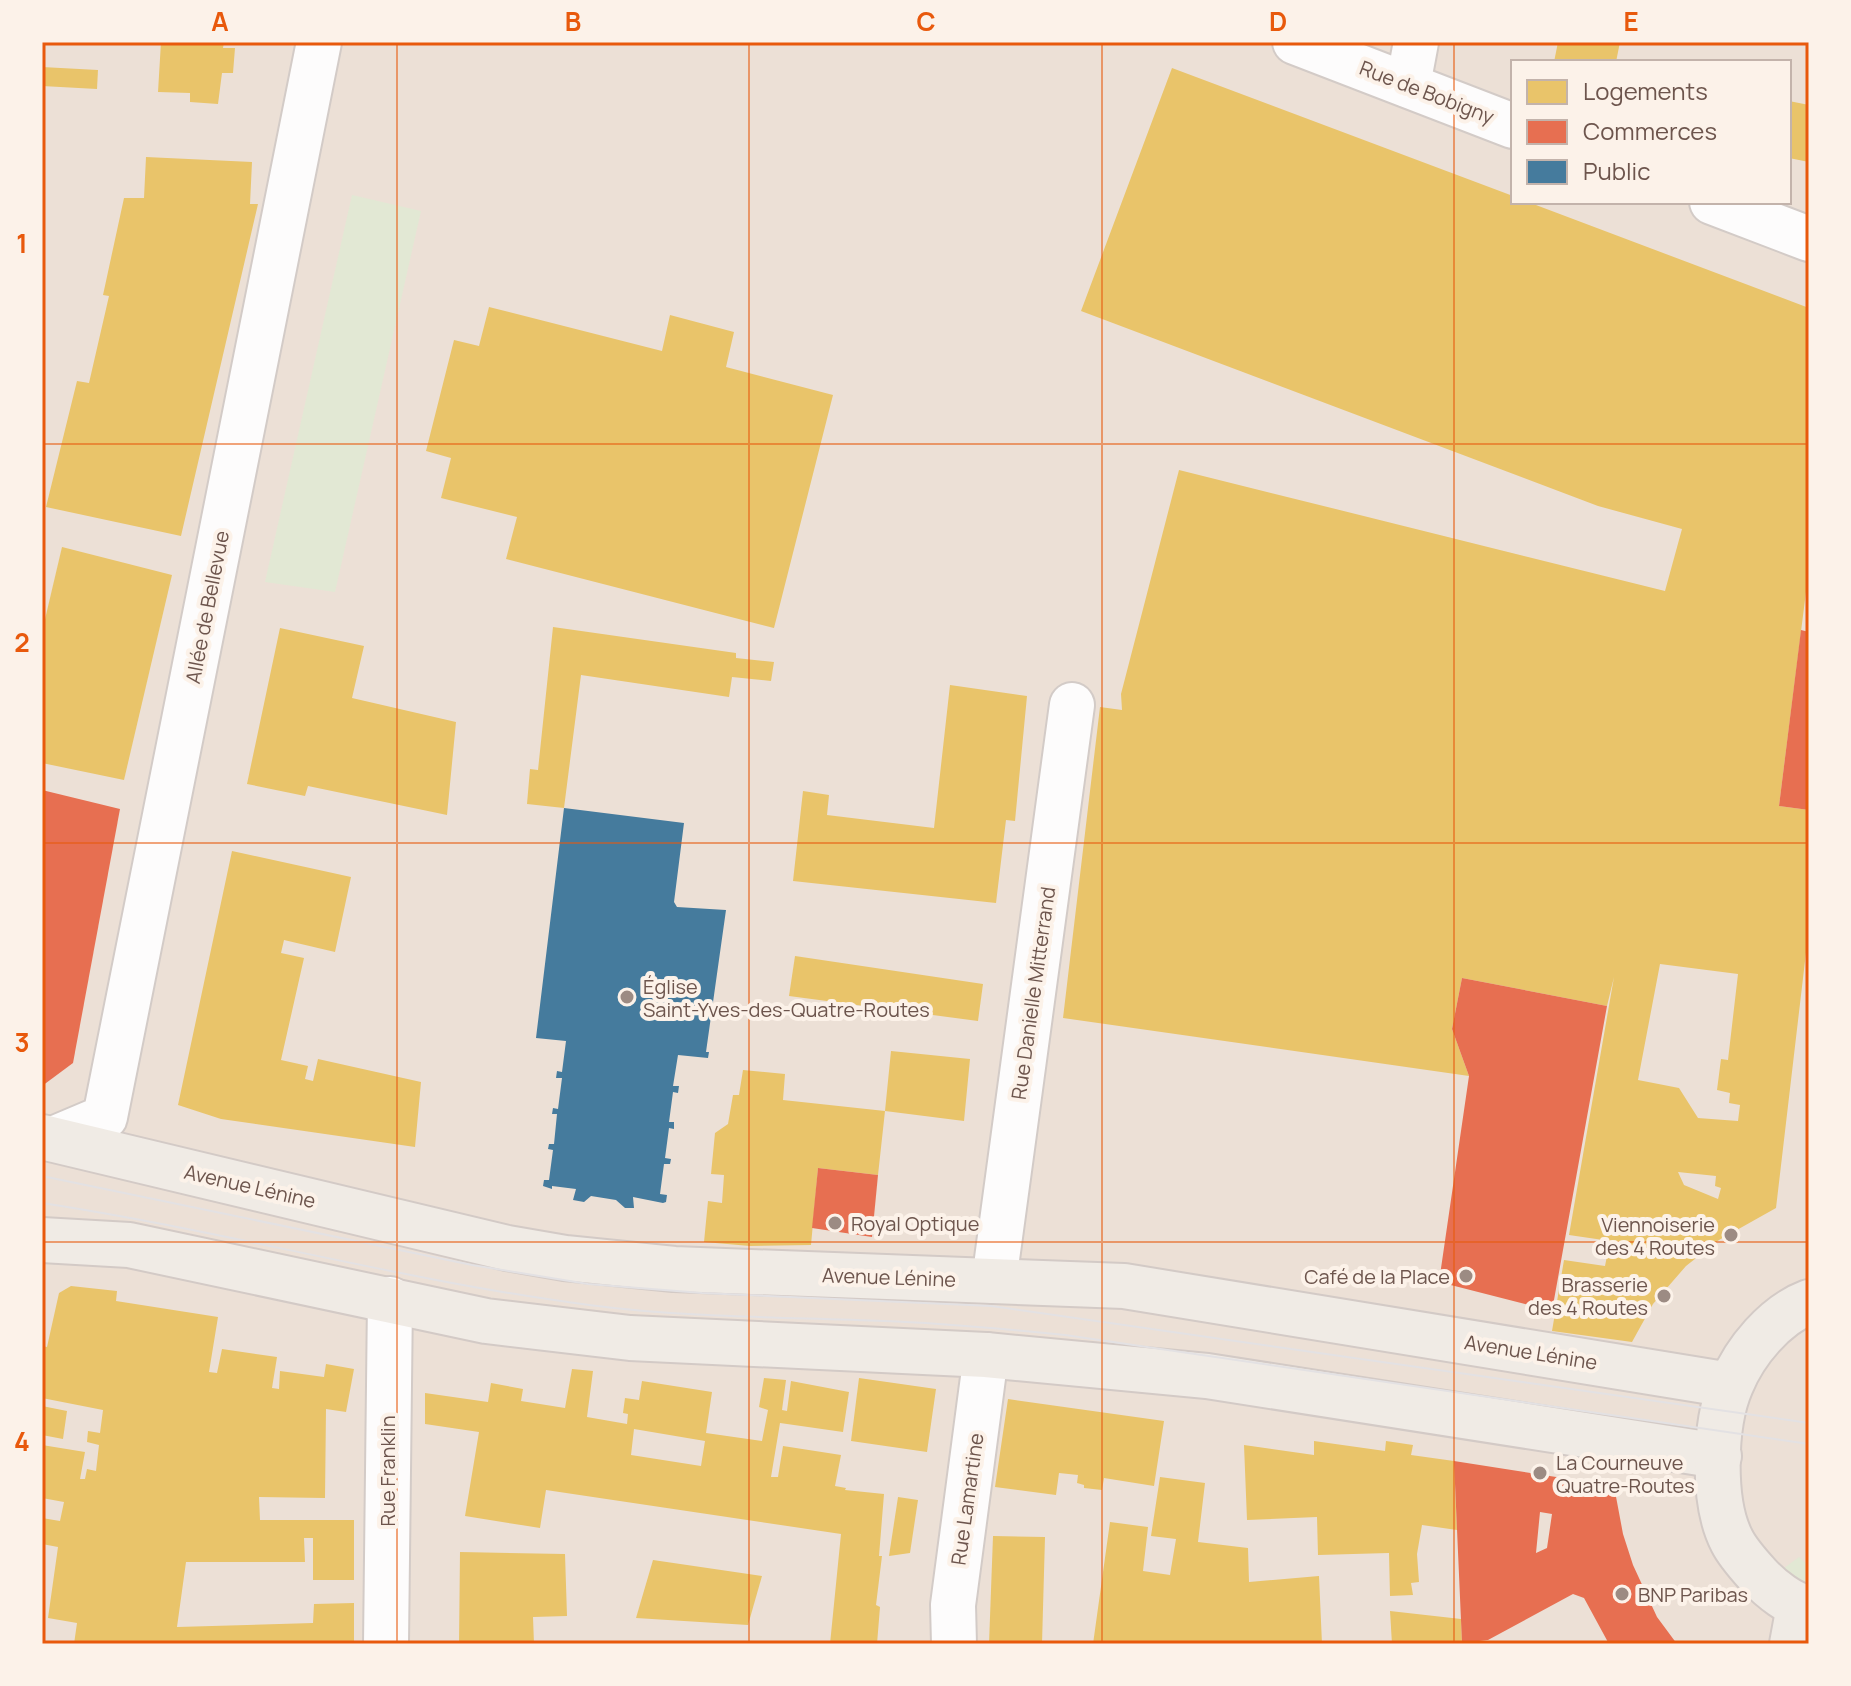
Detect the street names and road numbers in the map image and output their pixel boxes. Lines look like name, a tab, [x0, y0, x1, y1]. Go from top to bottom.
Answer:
street label: Rue de Bobigny	[1356, 54, 1499, 130]
street label: Allée de Bellevue	[179, 528, 235, 686]
street label: Rue Danielle Mitterrand	[1005, 885, 1061, 1101]
street label: Avenue Lénine	[182, 1158, 318, 1214]
street label: Avenue Lénine	[822, 1261, 956, 1293]
street label: Avenue Lénine	[1463, 1328, 1599, 1376]
street label: Rue Franklin	[374, 1415, 401, 1527]
street label: Rue Lamartine	[944, 1431, 990, 1567]

